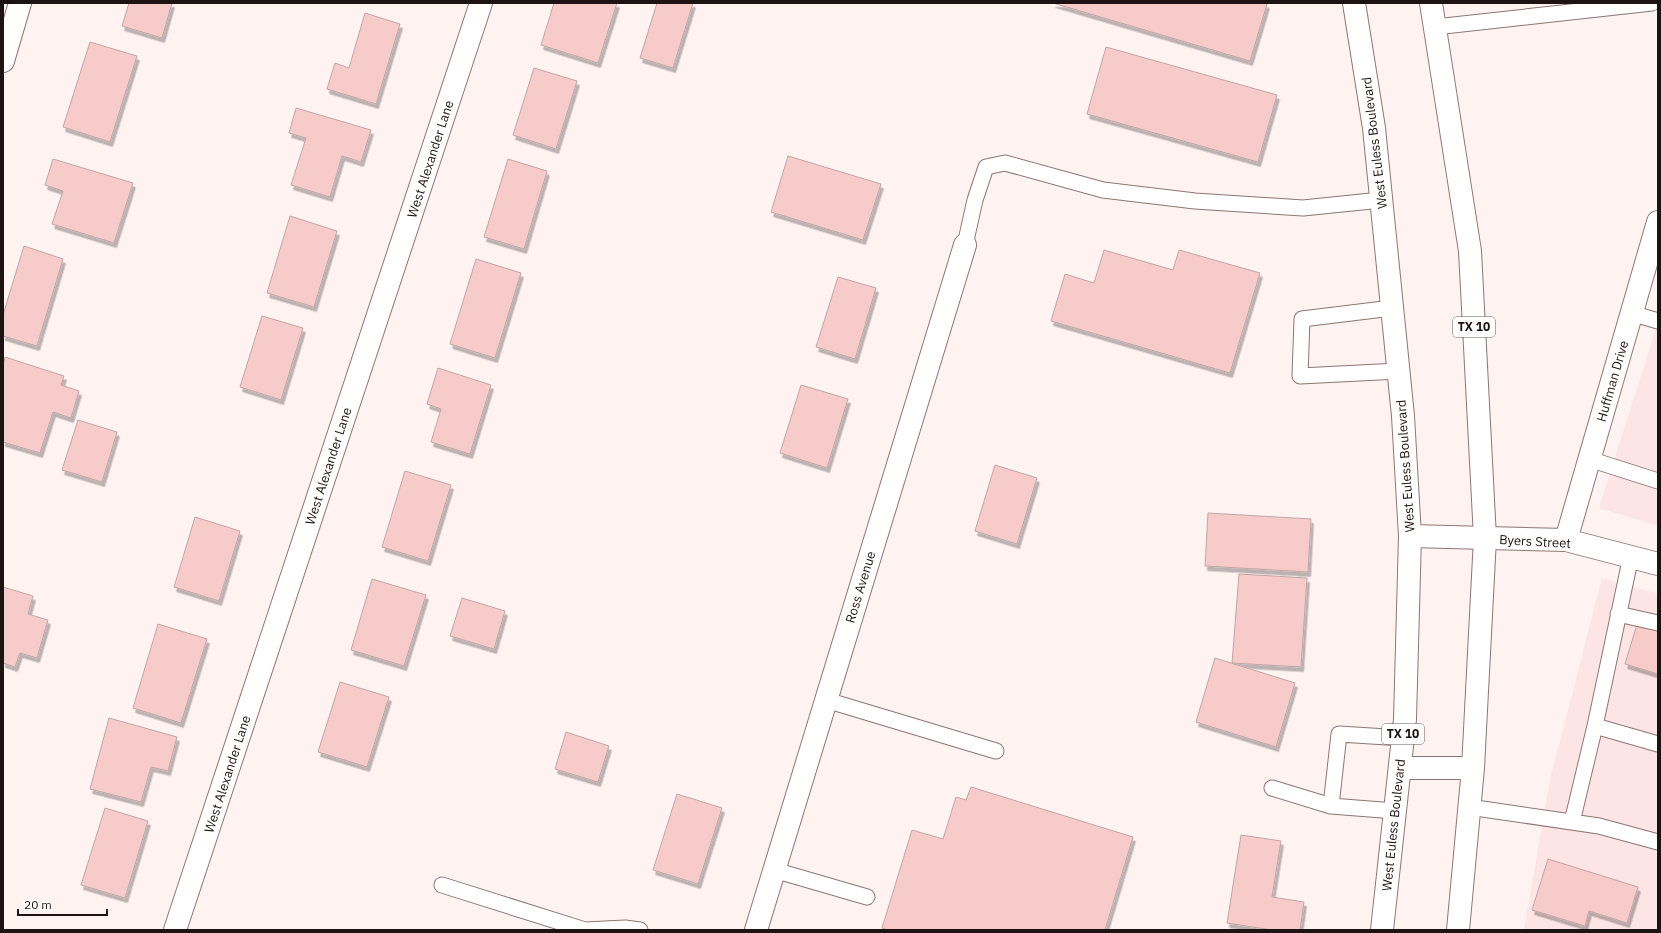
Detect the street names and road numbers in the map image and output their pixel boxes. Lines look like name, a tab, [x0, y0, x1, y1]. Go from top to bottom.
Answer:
street label: West Euless Boulevard	[1358, 76, 1391, 210]
street label: West Alexander Lane	[403, 98, 458, 220]
road number: TX 10	[1453, 317, 1495, 337]
street label: Huffman Drive	[1593, 338, 1632, 424]
street label: West Euless Boulevard	[1392, 399, 1419, 533]
street label: West Alexander Lane	[301, 405, 356, 527]
street label: Byers Street	[1499, 531, 1571, 552]
street label: Ross Avenue	[841, 549, 879, 625]
street label: West Alexander Lane	[200, 713, 255, 835]
road number: TX 10	[1382, 724, 1424, 744]
street label: West Euless Boulevard	[1378, 758, 1409, 892]

